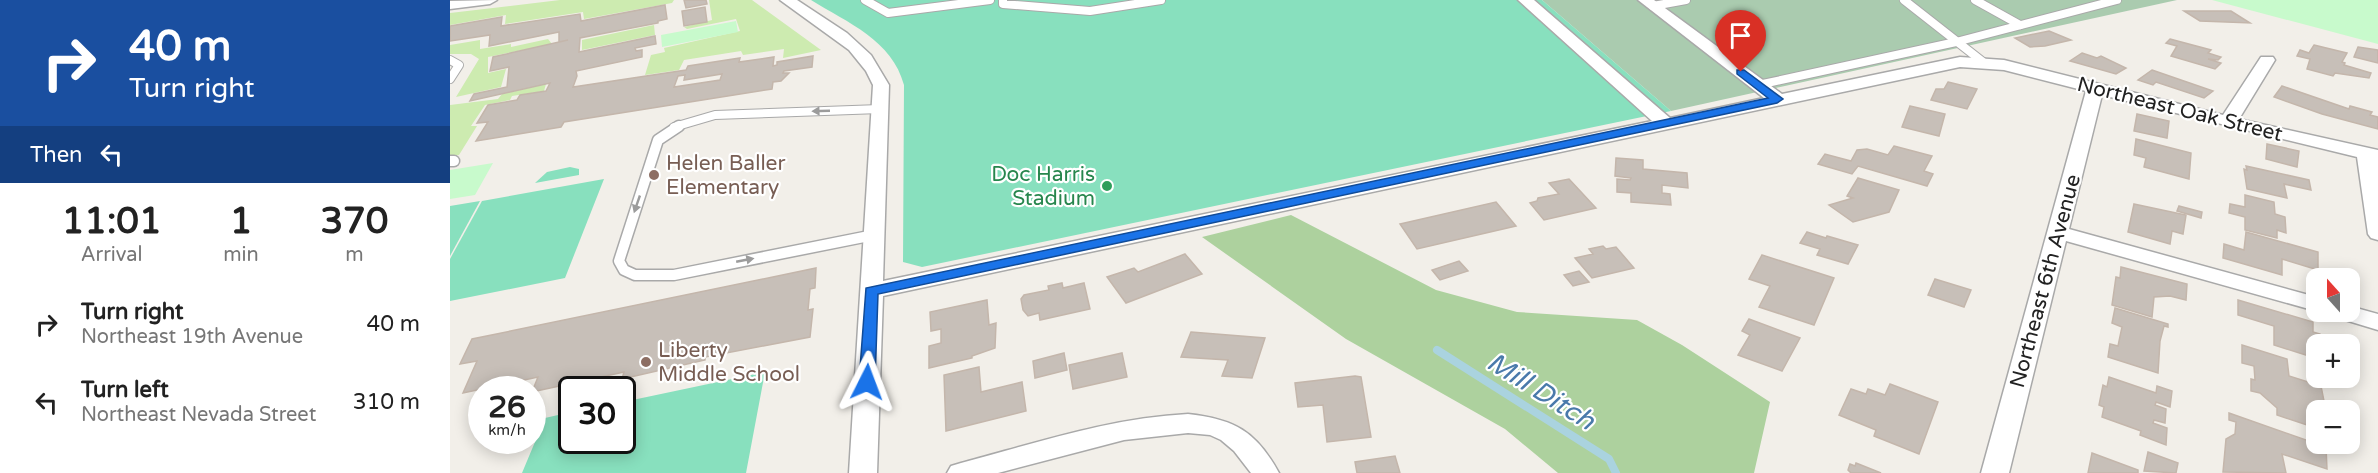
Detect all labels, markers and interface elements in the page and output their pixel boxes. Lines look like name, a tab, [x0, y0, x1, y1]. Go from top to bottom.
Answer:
pin	[1715, 10, 1766, 72]
icon: arrive	[1724, 19, 1757, 52]
text: 40 m	[129, 21, 231, 72]
icon: right	[30, 24, 108, 102]
text: Turn right	[129, 72, 255, 105]
street label: Northeast Oak Street	[2075, 72, 2285, 147]
one-way arrow	[812, 106, 831, 115]
icon: left	[95, 138, 128, 171]
text: Then	[30, 142, 83, 168]
place label: Helen Baller Elementary	[666, 151, 786, 200]
place label: Doc Harris Stadium	[991, 162, 1095, 211]
marker: Helen Baller Elementary	[647, 168, 661, 182]
street label: Northeast 6th Avenue	[2005, 172, 2086, 391]
marker: Doc Harris Stadium	[1100, 179, 1114, 193]
one-way arrow	[632, 195, 641, 213]
text: 11:01	[62, 200, 162, 243]
text: 1	[230, 200, 252, 243]
text: 370	[320, 200, 388, 243]
text: Arrival	[81, 243, 143, 267]
text: min	[223, 243, 259, 267]
text: m	[345, 243, 364, 267]
one-way arrow	[736, 255, 755, 265]
north arrow	[2306, 268, 2360, 322]
map controls	[2306, 268, 2360, 454]
text: Turn right	[81, 299, 183, 325]
icon: right	[30, 308, 63, 341]
text: 40 m	[366, 311, 420, 337]
text: Northeast 19th Avenue	[81, 325, 303, 349]
button: +	[2306, 334, 2360, 388]
place label: Liberty Middle School	[658, 338, 800, 387]
water label: Mill Ditch	[1481, 345, 1601, 438]
position arrow	[835, 350, 899, 414]
marker: Liberty Middle School	[639, 355, 653, 369]
speed limit sign: 30	[558, 376, 636, 454]
text: Turn left	[81, 377, 169, 403]
icon: left	[30, 386, 63, 419]
text: 310 m	[353, 389, 420, 415]
text: 26	[488, 389, 526, 426]
button: −	[2306, 400, 2360, 454]
text: Northeast Nevada Street	[81, 403, 316, 427]
text: km/h	[488, 421, 526, 439]

